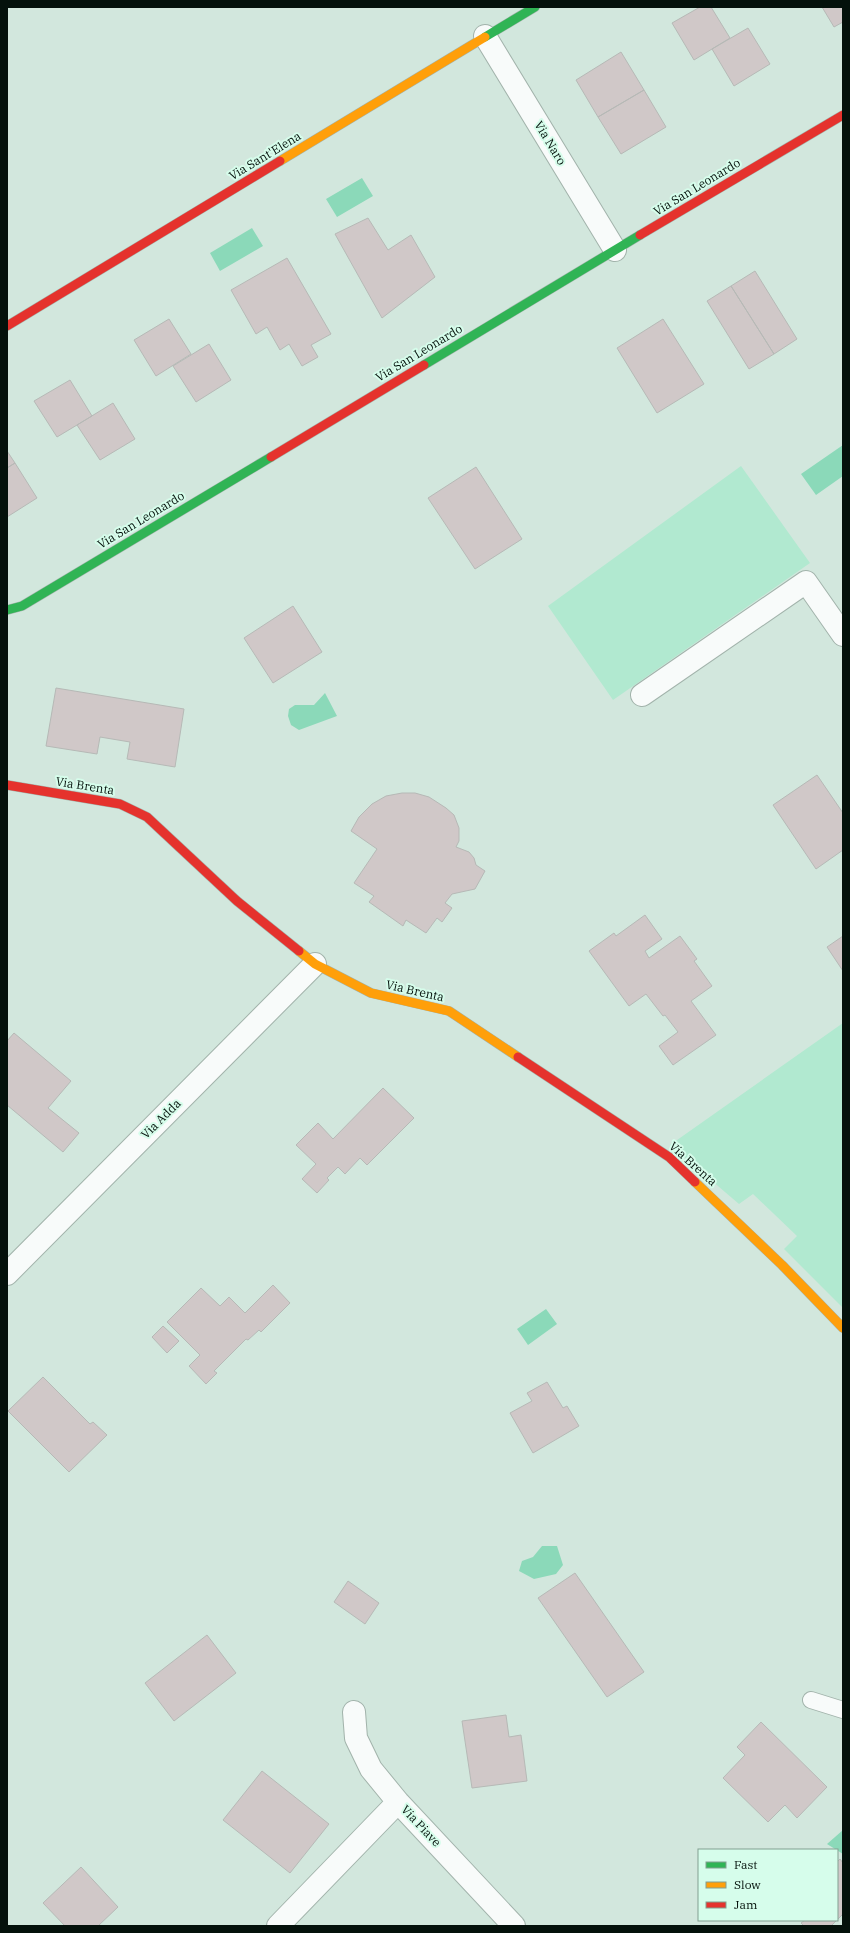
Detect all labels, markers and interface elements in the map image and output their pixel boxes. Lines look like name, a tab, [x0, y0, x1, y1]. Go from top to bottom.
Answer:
street label: Via Naro	[531, 118, 570, 168]
street label: Via Sant'Elena	[226, 128, 304, 183]
street label: Via San Leonardo	[651, 155, 743, 218]
street label: Via San Leonardo	[373, 321, 465, 384]
street label: Via San Leonardo	[95, 488, 187, 551]
street label: Via Brenta	[55, 773, 116, 798]
street label: Via Brenta	[385, 977, 446, 1005]
street label: Via Adda	[138, 1095, 184, 1142]
street label: Via Brenta	[666, 1138, 721, 1189]
street label: Via Piave	[398, 1802, 444, 1850]
legend	[698, 1849, 838, 1921]
text: Fast	[734, 1857, 758, 1872]
text: Slow	[734, 1877, 761, 1892]
text: Jam	[734, 1897, 758, 1912]

